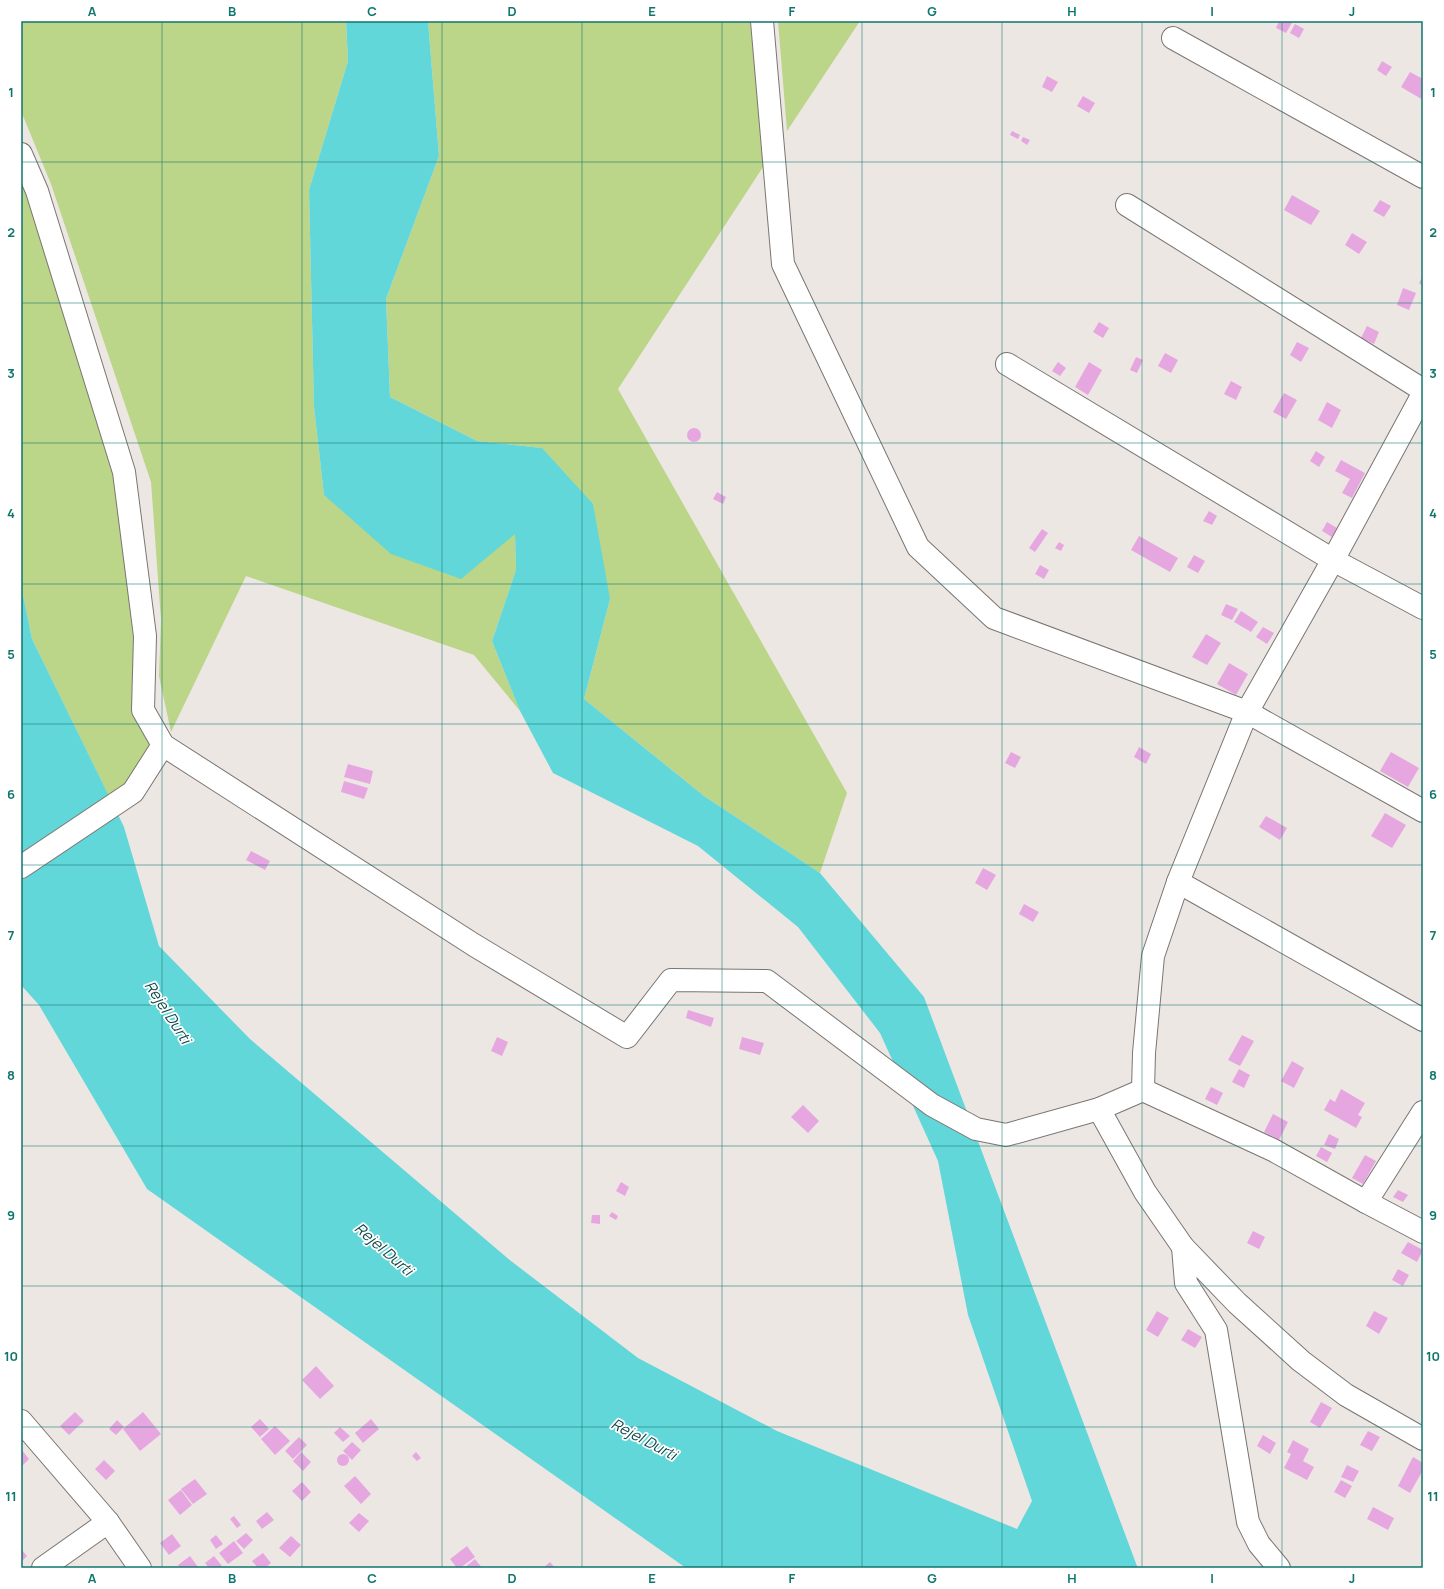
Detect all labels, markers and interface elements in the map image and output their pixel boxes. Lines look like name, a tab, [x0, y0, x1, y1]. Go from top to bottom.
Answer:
text: A	[88, 2, 97, 20]
text: B	[228, 2, 236, 20]
text: C	[367, 2, 377, 20]
text: D	[507, 2, 517, 20]
text: E	[648, 2, 656, 20]
text: F	[789, 2, 796, 20]
text: G	[927, 2, 937, 20]
text: H	[1067, 2, 1077, 20]
text: I	[1210, 2, 1214, 20]
text: J	[1349, 2, 1355, 20]
text: 1	[8, 83, 14, 101]
text: 1	[1430, 83, 1436, 101]
text: 2	[7, 223, 15, 241]
text: 2	[1429, 223, 1437, 241]
text: 3	[7, 364, 15, 382]
text: 3	[1429, 364, 1437, 382]
text: 4	[7, 504, 15, 522]
text: 4	[1429, 504, 1437, 522]
text: 5	[7, 645, 15, 663]
text: 5	[1429, 645, 1437, 663]
text: 6	[7, 785, 15, 803]
text: 6	[1429, 785, 1437, 803]
text: 7	[8, 926, 15, 944]
text: 7	[1430, 926, 1437, 944]
water label: Rejel Durti	[140, 976, 198, 1050]
text: 8	[7, 1066, 15, 1084]
text: 8	[1429, 1066, 1437, 1084]
text: 9	[7, 1206, 15, 1224]
text: 9	[1429, 1206, 1437, 1224]
water label: Rejel Durti	[350, 1218, 420, 1282]
text: 10	[4, 1347, 18, 1365]
text: 10	[1426, 1347, 1440, 1365]
water label: Rejel Durti	[608, 1413, 683, 1466]
text: 11	[5, 1487, 17, 1505]
text: 11	[1427, 1487, 1439, 1505]
text: A	[88, 1569, 97, 1587]
text: B	[228, 1569, 236, 1587]
text: C	[367, 1569, 377, 1587]
text: D	[507, 1569, 517, 1587]
text: E	[648, 1569, 656, 1587]
text: F	[789, 1569, 796, 1587]
text: G	[927, 1569, 937, 1587]
text: H	[1067, 1569, 1077, 1587]
text: I	[1210, 1569, 1214, 1587]
text: J	[1349, 1569, 1355, 1587]

